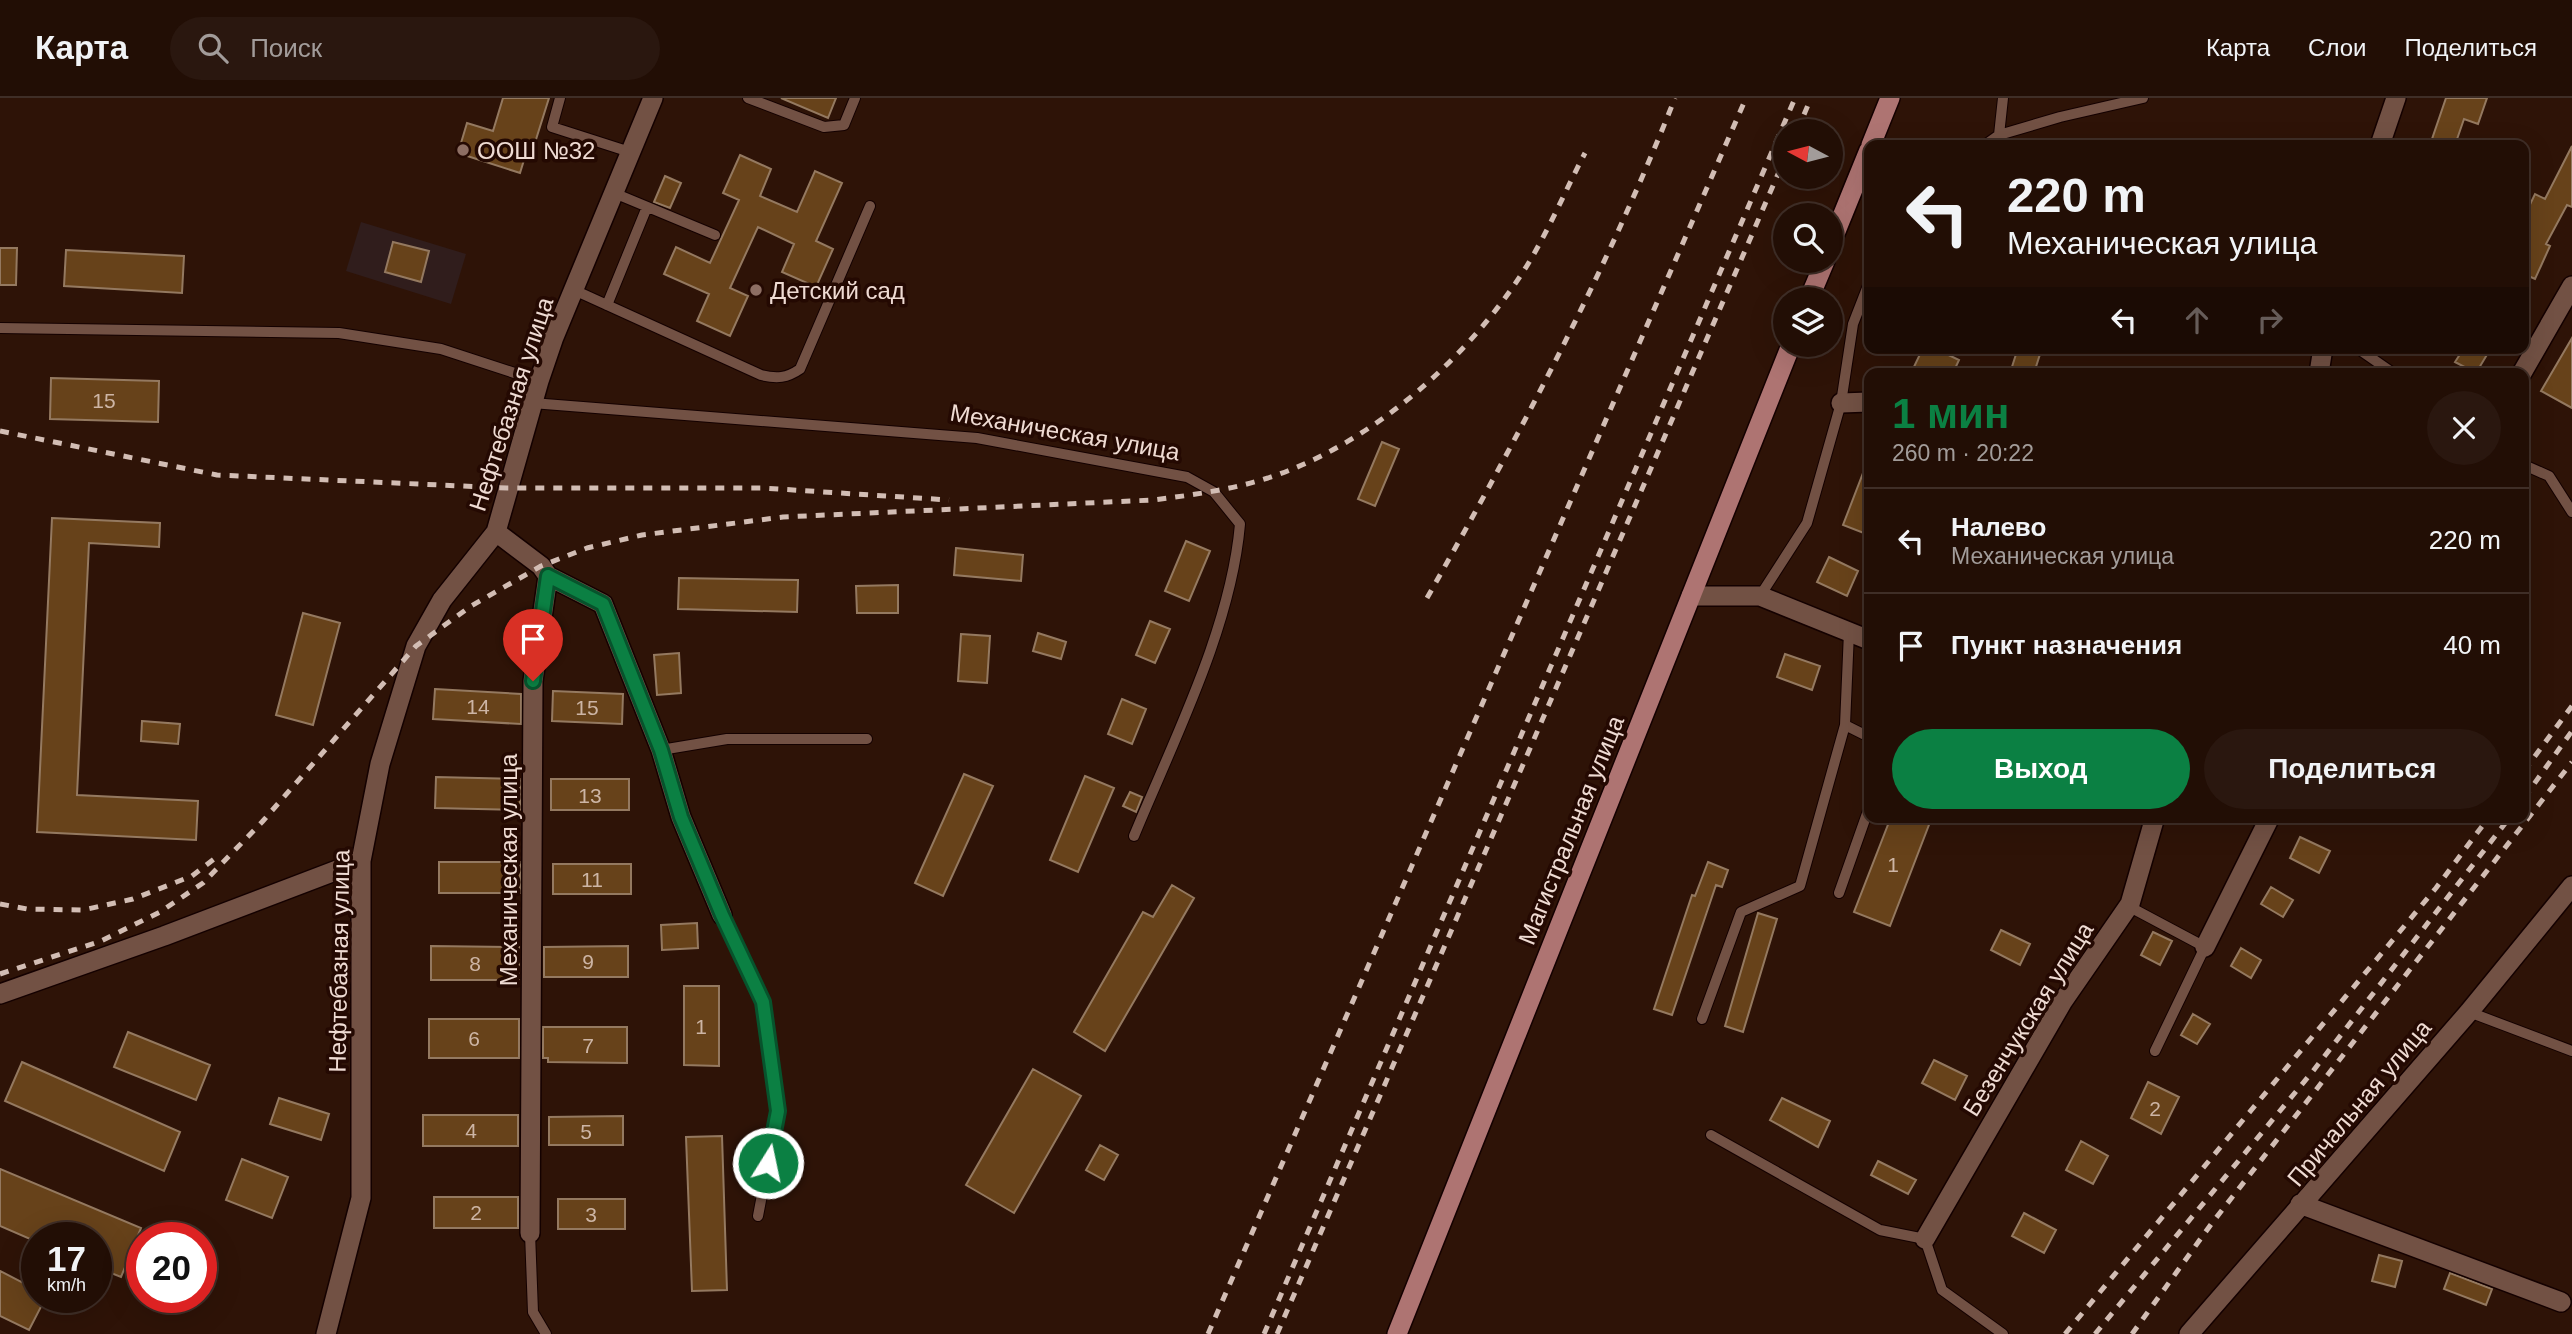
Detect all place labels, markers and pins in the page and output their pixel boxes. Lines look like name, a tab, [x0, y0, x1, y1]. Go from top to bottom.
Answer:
place label: ООШ №32	[477, 137, 595, 164]
marker: ООШ №32	[455, 142, 471, 158]
place label: Детский сад	[770, 277, 905, 304]
marker: Детский сад	[748, 282, 764, 298]
pin	[503, 609, 563, 681]

